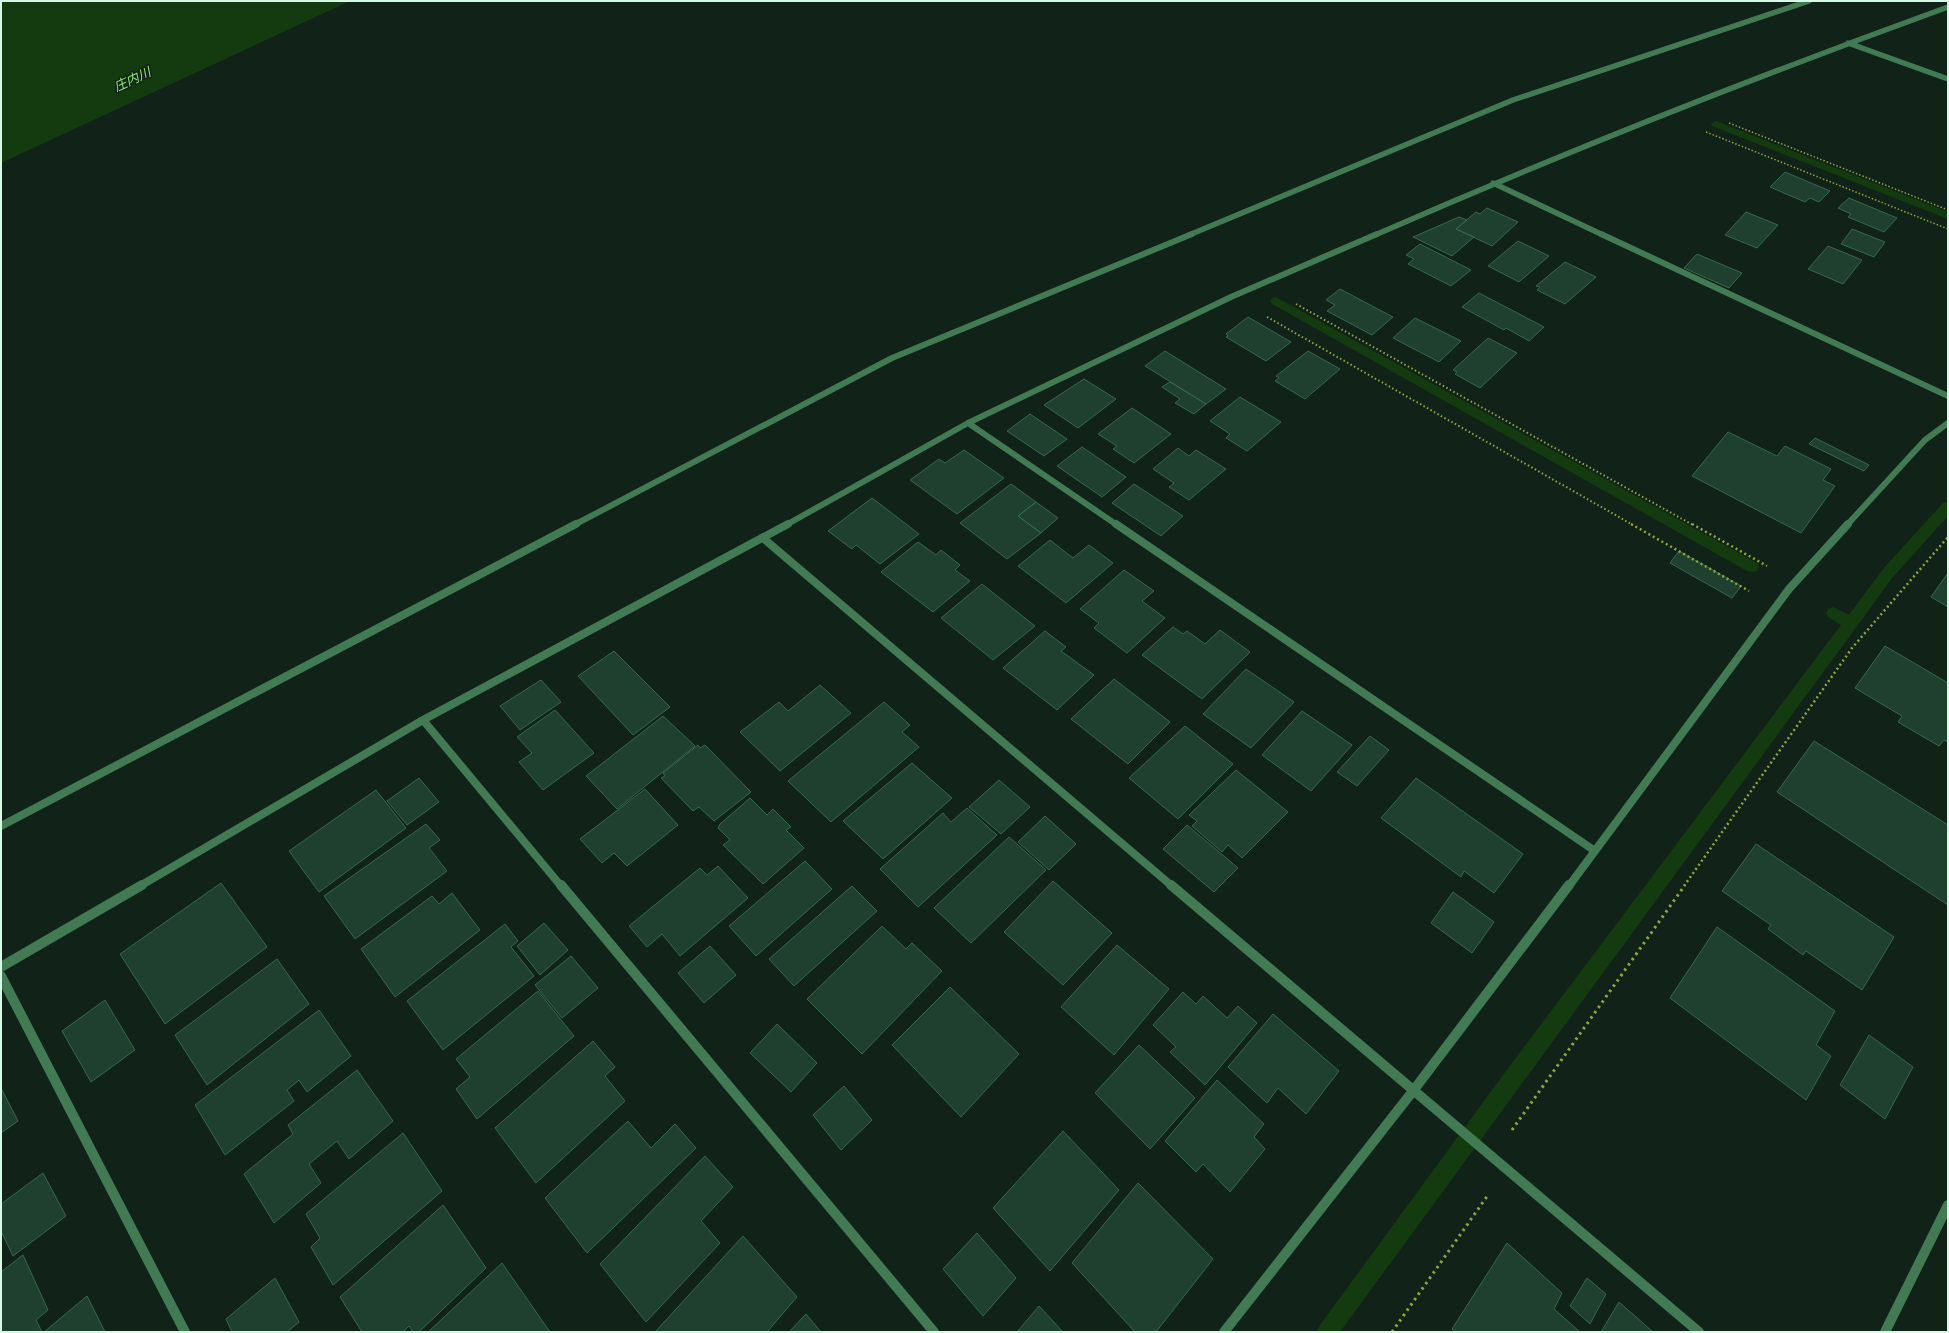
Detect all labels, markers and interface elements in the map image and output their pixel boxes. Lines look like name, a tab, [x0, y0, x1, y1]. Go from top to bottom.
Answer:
water label: 庄内川	[111, 64, 155, 94]

